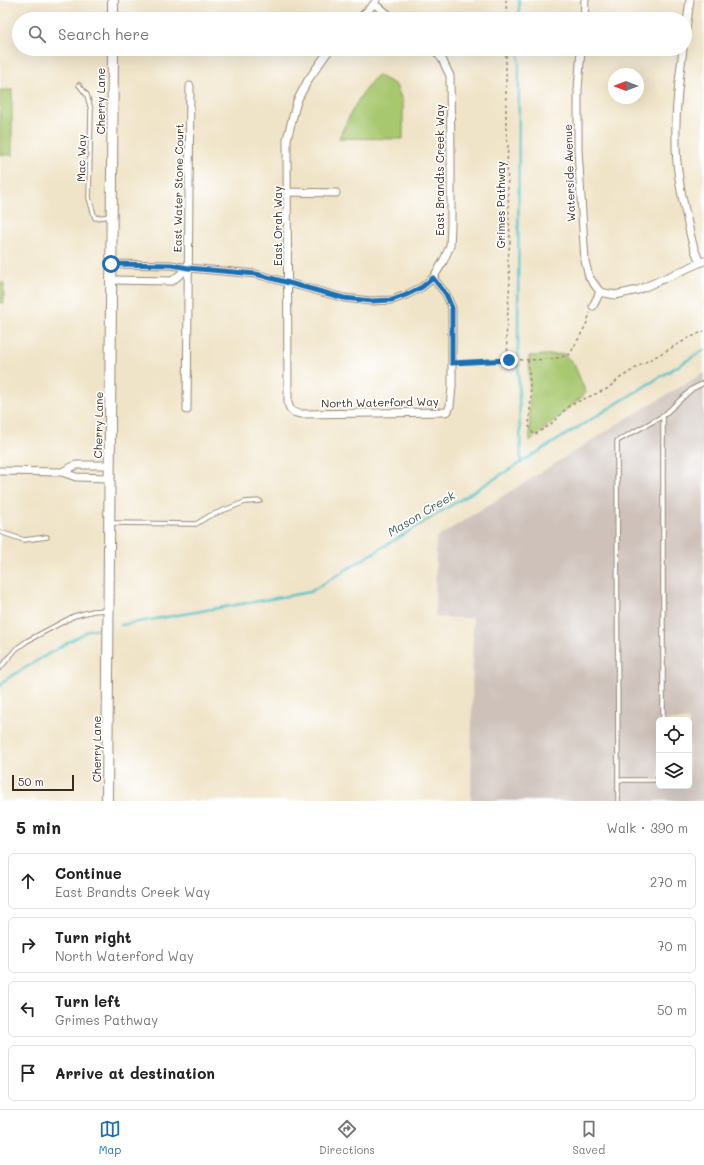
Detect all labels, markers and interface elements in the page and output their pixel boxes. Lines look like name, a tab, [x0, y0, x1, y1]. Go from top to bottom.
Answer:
search box	[12, 12, 692, 56]
icon: search	[26, 23, 48, 45]
text: Search here	[58, 24, 149, 44]
street label: Cherry Lane	[93, 67, 108, 134]
north arrow	[608, 68, 644, 104]
street label: East Brandts Creek Way	[432, 104, 447, 236]
street label: East Water Stone Court	[169, 123, 187, 253]
street label: Waterside Avenue	[560, 124, 578, 222]
street label: Mac Way	[73, 134, 89, 182]
street label: Grimes Pathway	[493, 161, 508, 249]
street label: East Orah Way	[270, 186, 285, 266]
route start	[102, 255, 120, 273]
route end	[500, 351, 518, 369]
street label: Cherry Lane	[90, 391, 106, 458]
street label: North Waterford Way	[321, 393, 439, 411]
water label: Mason Creek	[384, 486, 458, 540]
street label: Cherry Lane	[89, 715, 104, 782]
map controls	[656, 717, 692, 789]
button: locate	[656, 717, 692, 753]
button: layers	[656, 753, 692, 789]
scale bar	[12, 773, 74, 792]
text: 50 m	[18, 774, 44, 789]
text: 5 min	[16, 816, 61, 838]
text: Walk · 390 m	[606, 819, 688, 836]
text: Continue	[55, 863, 122, 883]
icon: ahead	[17, 870, 39, 892]
text: 270 m	[650, 873, 687, 890]
text: East Brandts Creek Way	[55, 883, 210, 900]
text: Turn right	[55, 927, 132, 947]
icon: right	[17, 934, 39, 956]
text: 70 m	[657, 937, 687, 954]
text: North Waterford Way	[55, 947, 194, 964]
text: Turn left	[55, 991, 120, 1011]
icon: left	[17, 998, 39, 1020]
text: 50 m	[657, 1001, 687, 1018]
text: Grimes Pathway	[55, 1011, 158, 1028]
icon: arrive	[17, 1062, 39, 1084]
text: Arrive at destination	[55, 1063, 215, 1083]
tab: Map	[99, 1118, 121, 1157]
tab: Directions	[319, 1118, 375, 1157]
tab: Saved	[572, 1118, 605, 1157]

